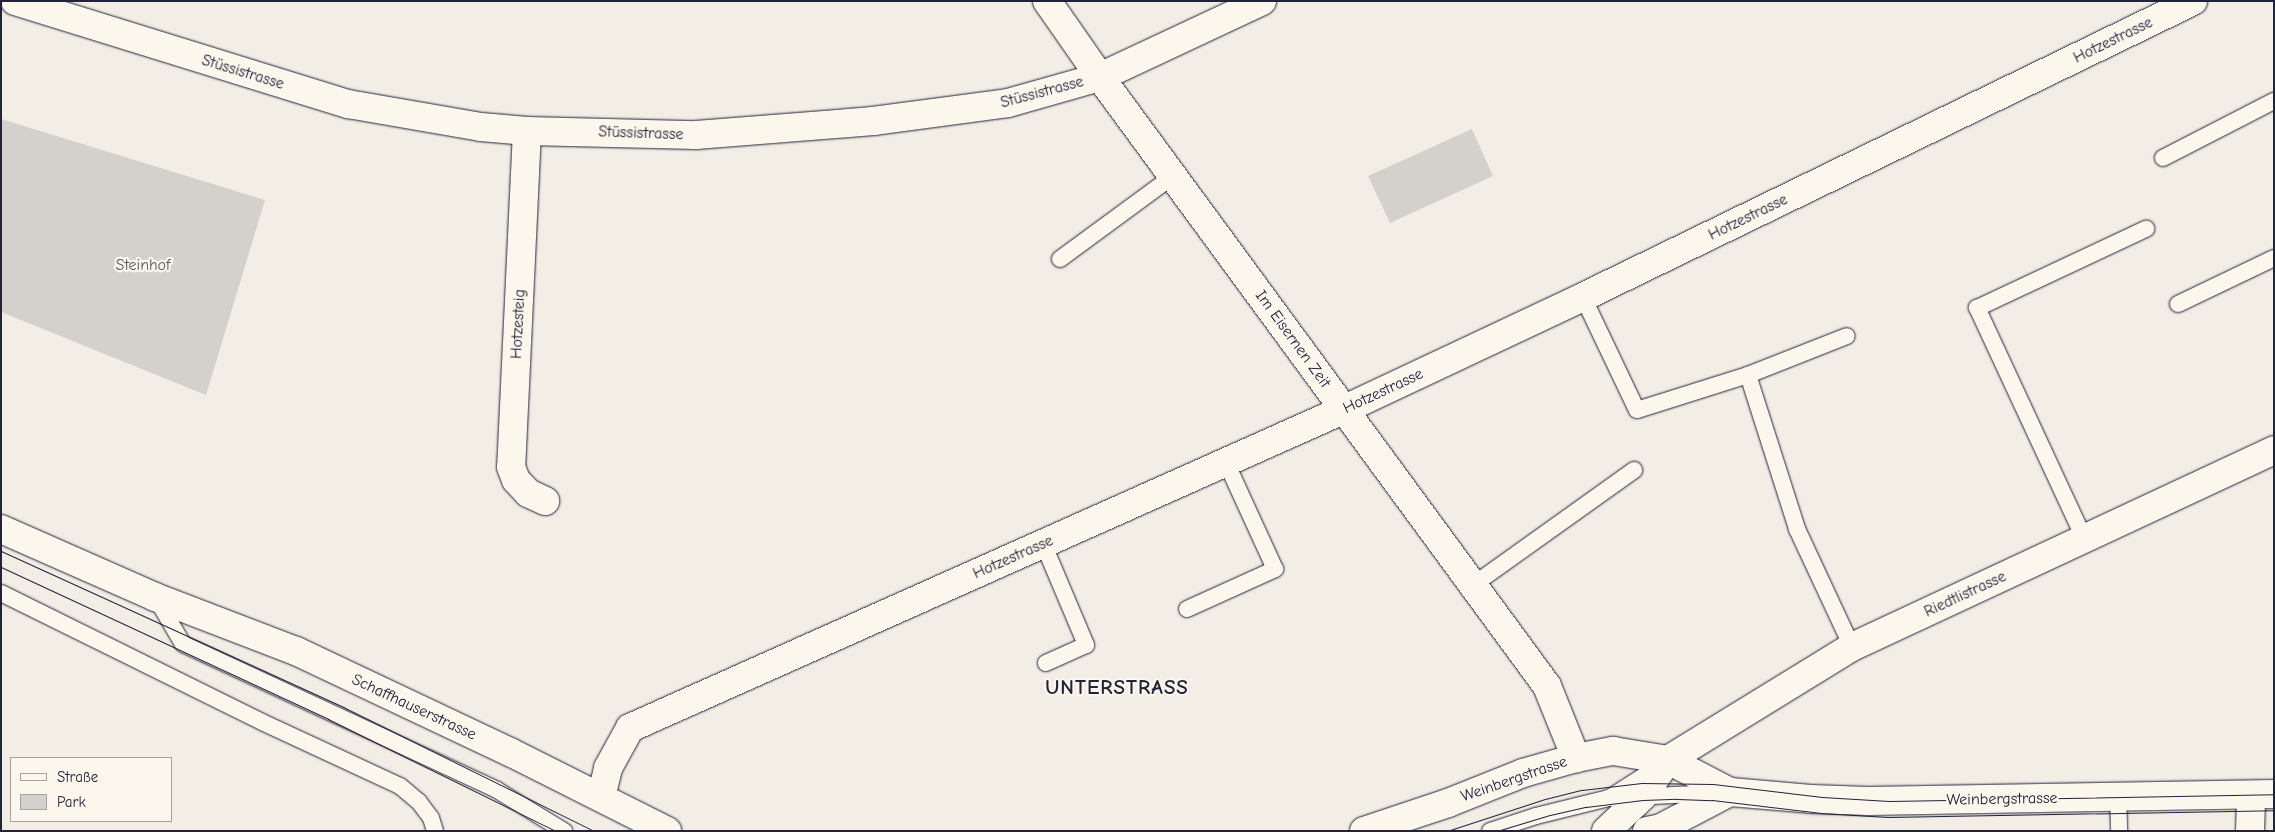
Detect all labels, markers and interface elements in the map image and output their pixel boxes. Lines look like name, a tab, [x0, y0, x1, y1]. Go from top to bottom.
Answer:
street label: Hotzestrasse	[2070, 13, 2156, 67]
street label: Stüssistrasse	[199, 50, 287, 94]
street label: Stüssistrasse	[998, 72, 1086, 112]
street label: Stüssistrasse	[598, 122, 684, 144]
street label: Hotzestrasse	[1705, 190, 1791, 244]
park label: Steinhof	[116, 255, 170, 275]
street label: Im Eisernen Zeit	[1251, 287, 1335, 391]
street label: Hotzesteig	[507, 289, 529, 359]
street label: Hotzestrasse	[1340, 364, 1426, 418]
street label: Hotzestrasse	[970, 531, 1056, 583]
street label: Riedtlistrasse	[1921, 567, 2009, 621]
street label: Schaffhauserstrasse	[349, 670, 479, 744]
district label: UNTERSTRASS	[1044, 674, 1190, 700]
street label: Weinbergstrasse	[1458, 752, 1570, 806]
legend	[10, 757, 172, 822]
text: Straße	[57, 768, 98, 786]
street label: Weinbergstrasse	[1946, 788, 2058, 810]
text: Park	[57, 793, 86, 811]

